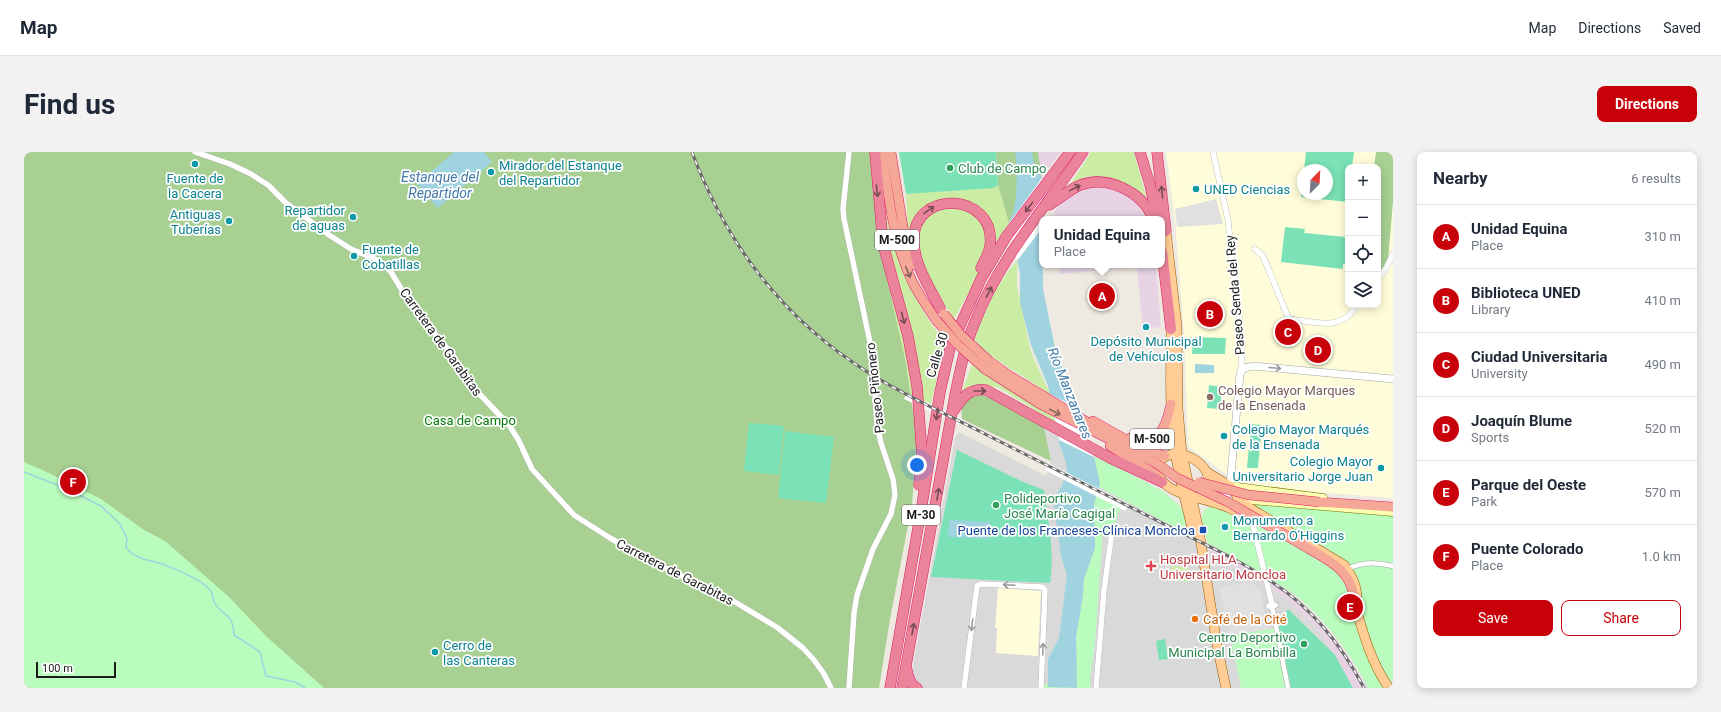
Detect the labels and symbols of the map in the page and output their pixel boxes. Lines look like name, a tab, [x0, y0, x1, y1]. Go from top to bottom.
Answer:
place label: Mirador del Estanque del Repartidor	[499, 158, 622, 188]
marker: Fuente de la Cacera	[190, 159, 200, 169]
place label: Club de Campo	[958, 161, 1046, 176]
marker: Club de Campo	[945, 163, 955, 173]
north arrow	[1297, 164, 1333, 200]
marker: Mirador del Estanque del Repartidor	[486, 167, 496, 177]
water label: Estanque del Repartidor	[401, 169, 480, 201]
place label: Fuente de la Cacera	[167, 171, 224, 201]
place label: UNED Ciencias	[1204, 182, 1291, 197]
one-way arrow	[874, 184, 881, 197]
one-way arrow	[1069, 184, 1081, 191]
marker: UNED Ciencias	[1191, 184, 1201, 194]
one-way arrow	[1158, 186, 1165, 199]
one-way arrow	[1025, 201, 1033, 212]
place label: Repartidor de aguas	[284, 203, 346, 233]
one-way arrow	[923, 206, 934, 214]
place label: Antiguas Tuberías	[170, 207, 221, 237]
marker: Repartidor de aguas	[348, 212, 358, 222]
marker: Antiguas Tuberías	[224, 216, 234, 226]
road number: M-500	[875, 230, 919, 250]
street label: Paseo Senda del Rey	[1222, 234, 1248, 356]
place label: Fuente de Cobatillas	[362, 242, 420, 272]
marker: Fuente de Cobatillas	[349, 251, 359, 261]
one-way arrow	[905, 265, 912, 277]
pin: A	[1089, 281, 1115, 311]
street label: Carretera de Garabitas	[397, 285, 485, 399]
one-way arrow	[986, 286, 993, 298]
pin: B	[1197, 299, 1223, 329]
one-way arrow	[900, 311, 907, 324]
pin: C	[1275, 317, 1301, 347]
marker: Depósito Municipal de Vehículos	[1141, 322, 1151, 332]
street label: Calle 30	[923, 331, 951, 379]
place label: Depósito Municipal de Vehículos	[1090, 334, 1202, 364]
pin: D	[1305, 335, 1331, 365]
street label: Paseo Piñonero	[863, 342, 887, 434]
water label: Río Manzanares	[1044, 345, 1096, 441]
one-way arrow	[1268, 364, 1281, 372]
place label: Colegio Mayor Marques de la Ensenada	[1218, 383, 1356, 413]
one-way arrow	[973, 387, 986, 395]
marker: Colegio Mayor Marques de la Ensenada	[1205, 392, 1215, 402]
one-way arrow	[933, 407, 941, 420]
one-way arrow	[1049, 409, 1061, 416]
park label: Casa de Campo	[424, 413, 516, 428]
place label: Colegio Mayor Marqués de la Ensenada	[1232, 422, 1370, 452]
road number: M-500	[1130, 429, 1174, 449]
marker: Colegio Mayor Marqués de la Ensenada	[1219, 431, 1229, 441]
place label: Colegio Mayor Universitario Jorge Juan	[1232, 454, 1374, 484]
your location	[907, 455, 927, 475]
marker: Colegio Mayor Universitario Jorge Juan	[1376, 463, 1386, 473]
pin: F	[60, 467, 86, 497]
one-way arrow	[934, 488, 942, 501]
place label: Polideportivo José María Cagigal	[1004, 491, 1115, 521]
marker: Polideportivo José María Cagigal	[991, 500, 1001, 510]
road number: M-30	[902, 505, 940, 525]
place label: Monumento a Bernardo O'Higgins	[1233, 513, 1344, 543]
marker: Monumento a Bernardo O'Higgins	[1220, 522, 1230, 532]
place label: Puente de los Franceses-Clínica Moncloa	[958, 523, 1195, 538]
marker: Puente de los Franceses-Clínica Moncloa	[1198, 525, 1208, 535]
street label: Carretera de Garabitas	[614, 536, 736, 608]
place label: Hospital HLA Universitario Moncloa	[1160, 552, 1286, 582]
marker: Hospital HLA Universitario Moncloa	[1145, 560, 1157, 572]
one-way arrow	[1003, 582, 1016, 589]
pin: E	[1337, 592, 1363, 622]
place label: Café de la Cité	[1203, 612, 1287, 627]
marker: Café de la Cité	[1190, 614, 1200, 624]
one-way arrow	[968, 618, 976, 631]
one-way arrow	[909, 623, 917, 636]
place label: Centro Deportivo Municipal La Bombilla	[1168, 630, 1296, 660]
place label: Cerro de las Canteras	[443, 638, 515, 668]
marker: Centro Deportivo Municipal La Bombilla	[1299, 639, 1309, 649]
one-way arrow	[1039, 643, 1046, 656]
marker: Cerro de las Canteras	[430, 647, 440, 657]
scale bar	[36, 660, 116, 679]

